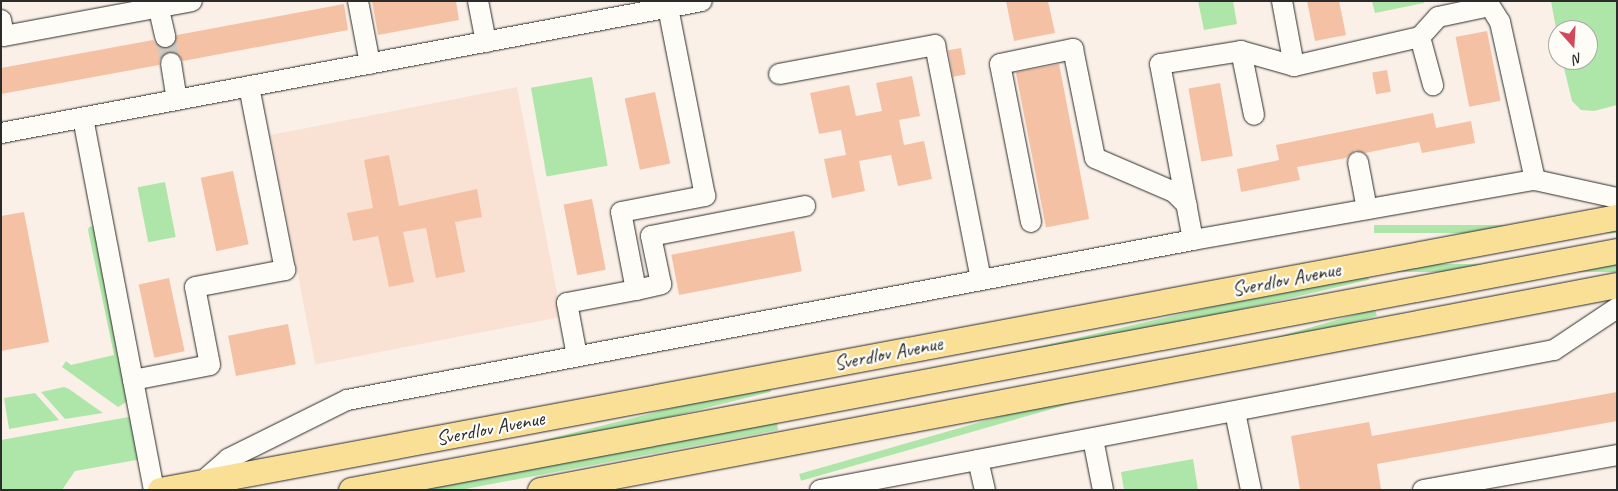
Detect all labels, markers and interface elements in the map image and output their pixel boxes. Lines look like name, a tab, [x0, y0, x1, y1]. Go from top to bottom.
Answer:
north arrow	[1548, 20, 1598, 70]
text: N	[1571, 49, 1585, 68]
street label: Sverdlov Avenue	[1230, 256, 1342, 302]
street label: Sverdlov Avenue	[832, 330, 944, 376]
street label: Sverdlov Avenue	[434, 405, 546, 451]

